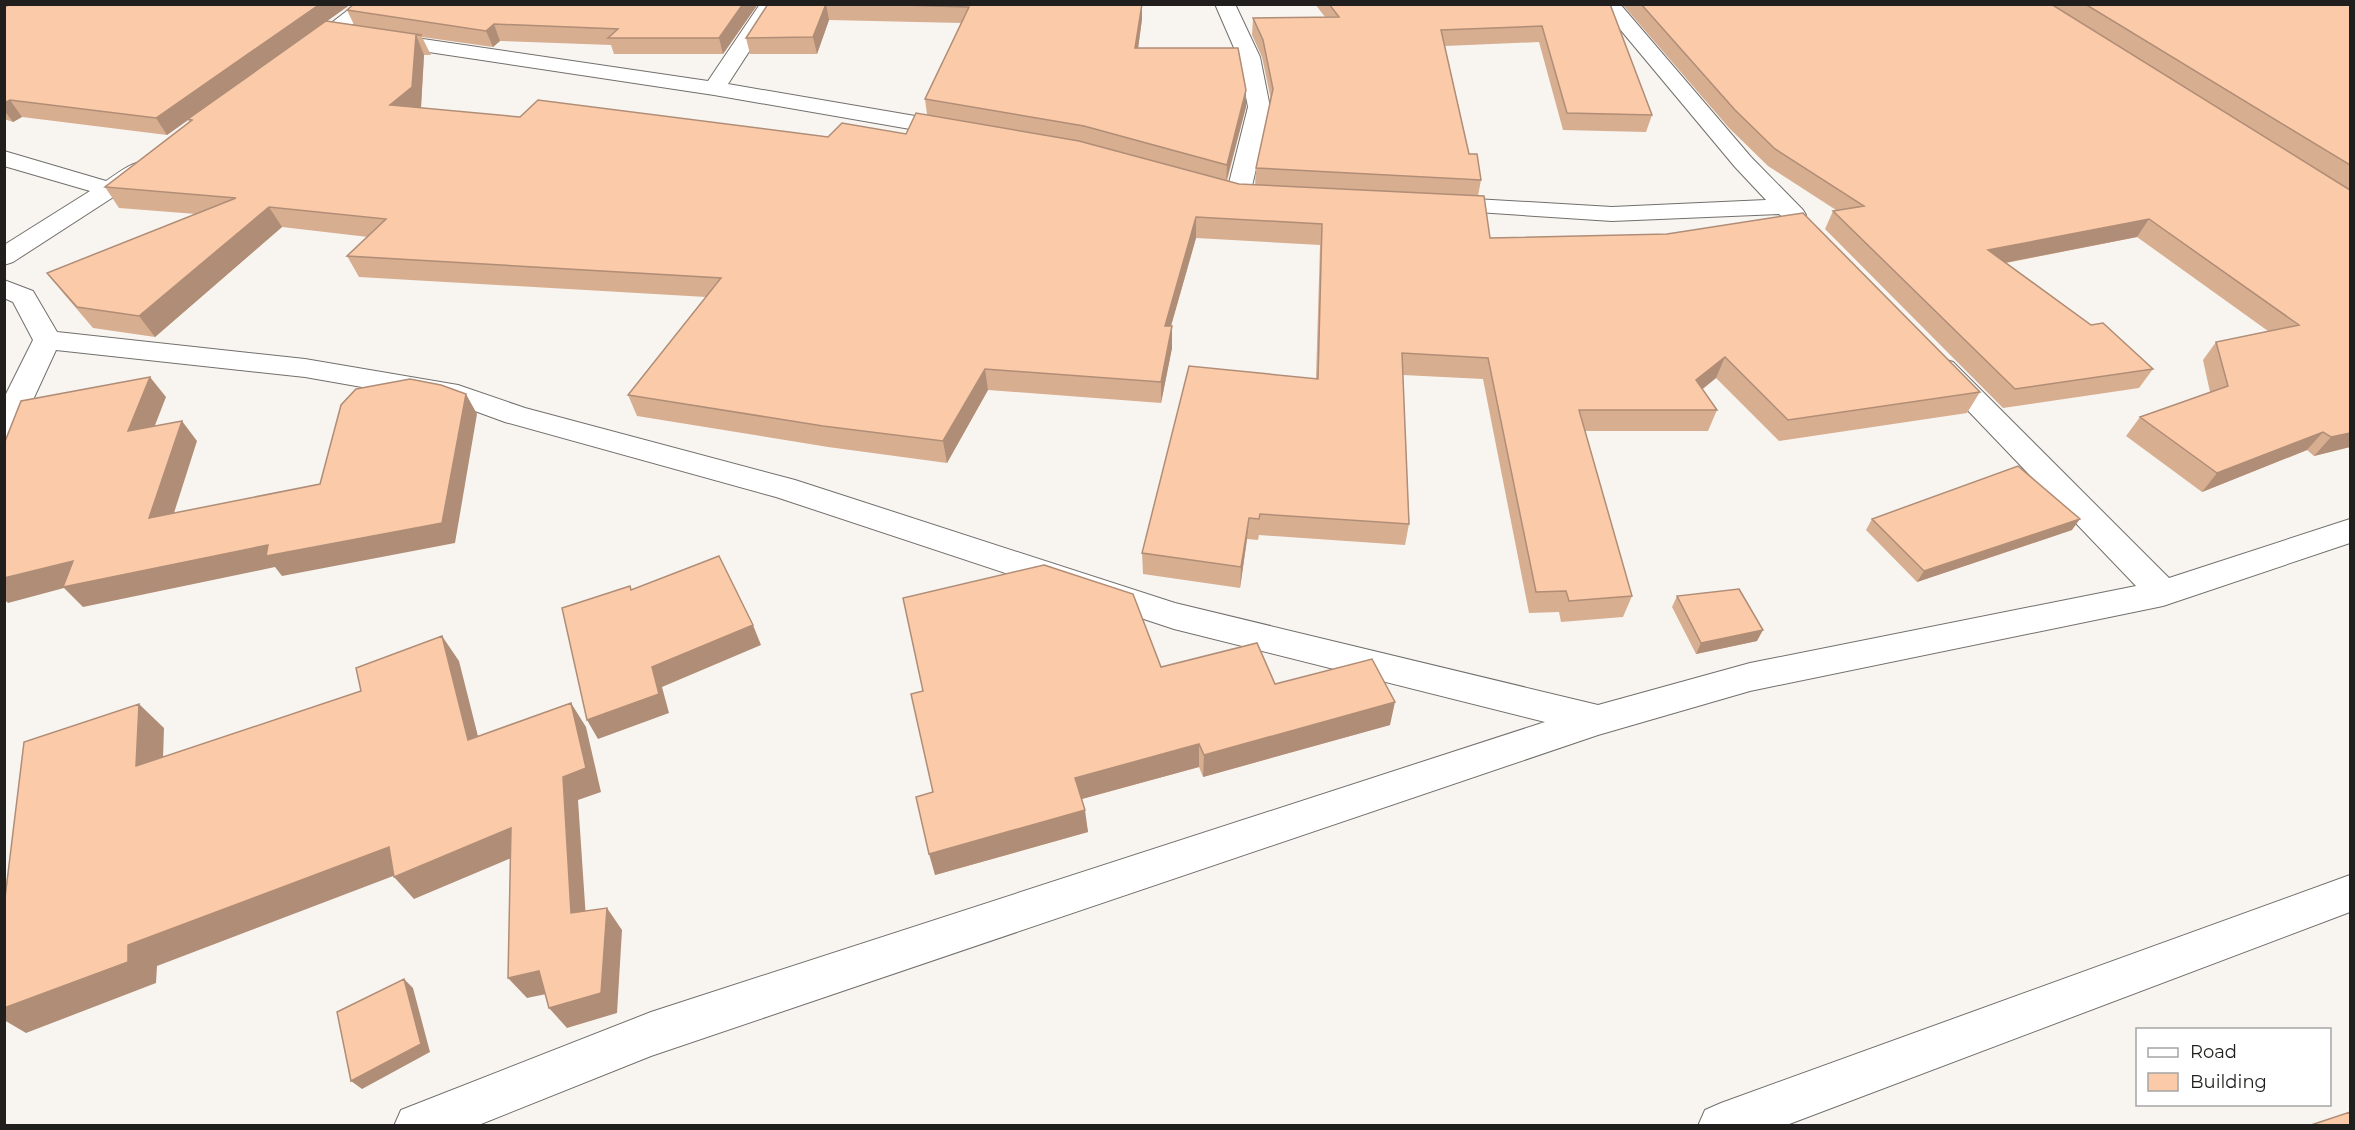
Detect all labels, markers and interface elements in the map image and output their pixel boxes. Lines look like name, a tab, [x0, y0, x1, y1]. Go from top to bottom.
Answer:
legend	[2136, 1028, 2331, 1106]
text: Road	[2190, 1041, 2237, 1063]
text: Building	[2190, 1071, 2267, 1093]

